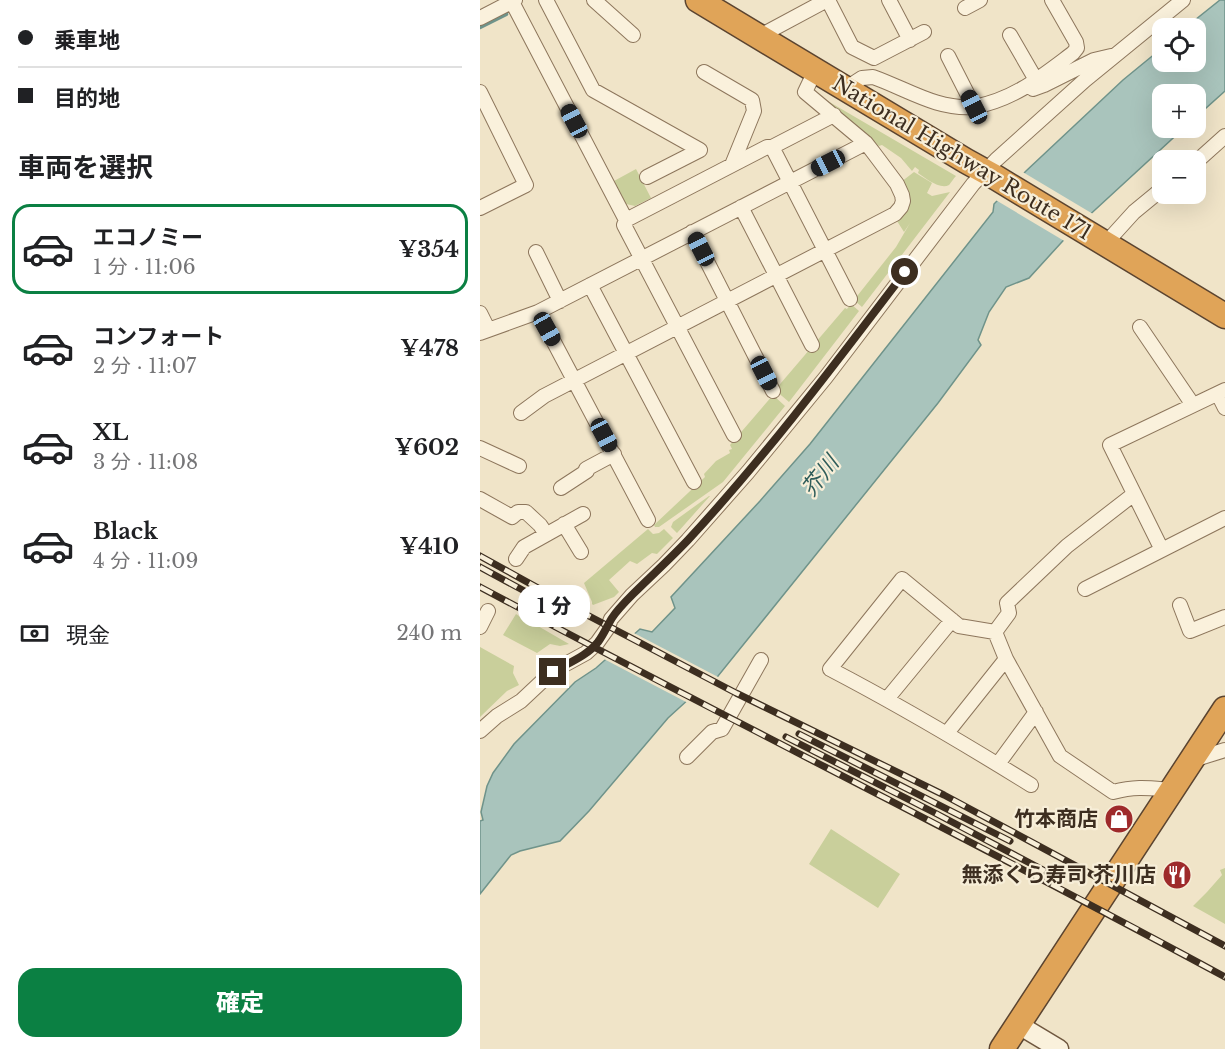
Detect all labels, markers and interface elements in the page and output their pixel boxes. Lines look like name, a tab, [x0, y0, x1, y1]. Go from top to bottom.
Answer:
map controls	[1152, 18, 1206, 204]
button: locate	[1152, 18, 1206, 72]
text: 乗車地	[54, 27, 120, 54]
street label: National Highway Route 171	[828, 70, 1096, 246]
button: +	[1152, 84, 1206, 138]
text: 目的地	[54, 85, 120, 112]
car	[958, 87, 990, 127]
car	[558, 101, 590, 141]
car	[808, 147, 848, 179]
button: −	[1152, 150, 1206, 204]
text: 車両を選択	[18, 151, 153, 184]
icon: car	[21, 222, 75, 276]
text: エコノミー	[93, 224, 203, 251]
car	[685, 229, 717, 269]
text: ¥354	[399, 236, 459, 263]
text: 1 分 · 11:06	[93, 255, 196, 279]
route start	[891, 258, 918, 285]
car	[530, 309, 564, 349]
icon: car	[21, 321, 75, 375]
text: コンフォート	[93, 323, 224, 350]
text: ¥478	[400, 335, 459, 362]
car	[748, 353, 780, 393]
text: 2 分 · 11:07	[93, 354, 196, 378]
car	[588, 415, 620, 455]
text: XL	[93, 419, 128, 446]
icon: car	[21, 420, 75, 474]
text: ¥602	[395, 434, 459, 461]
water label: 芥川	[796, 449, 845, 502]
text: 3 分 · 11:08	[93, 450, 198, 474]
text: Black	[93, 518, 158, 545]
icon: car	[21, 519, 75, 573]
text: ¥410	[399, 533, 459, 560]
text: 4 分 · 11:09	[93, 549, 198, 573]
callout: 1 分	[517, 585, 589, 627]
text: 1 分	[537, 594, 571, 618]
icon: cash	[18, 617, 51, 650]
text: 240 m	[397, 621, 462, 645]
text: 現金	[66, 622, 110, 649]
route end	[539, 658, 566, 685]
shop icon: 竹本商店	[1103, 803, 1135, 835]
place label: 竹本商店	[1014, 806, 1098, 832]
restaurant icon: 無添くら寿司 芥川店	[1161, 859, 1193, 891]
place label: 無添くら寿司 芥川店	[961, 862, 1156, 888]
button: 確定	[18, 968, 462, 1037]

